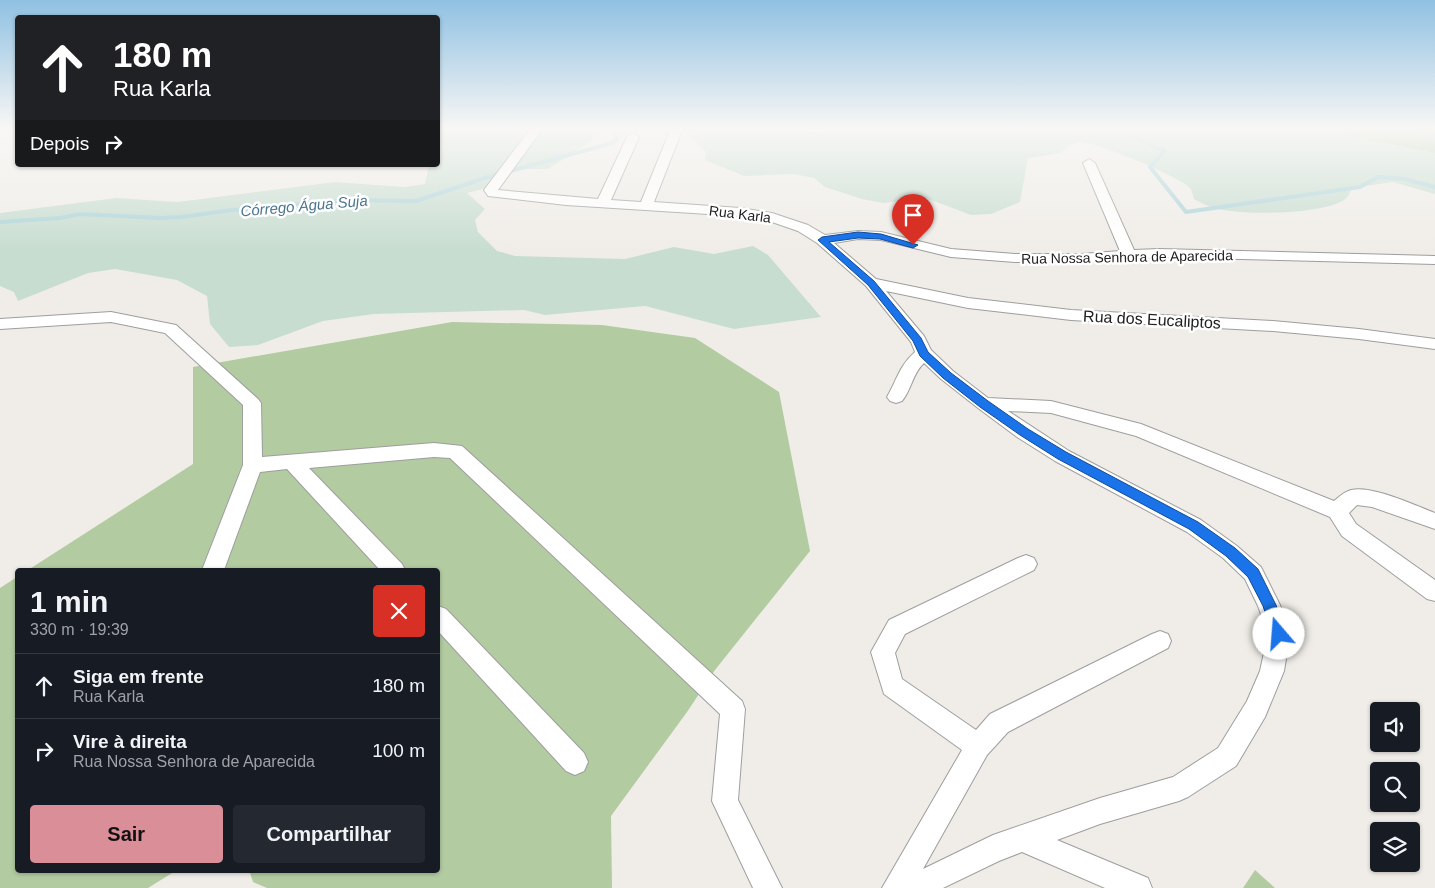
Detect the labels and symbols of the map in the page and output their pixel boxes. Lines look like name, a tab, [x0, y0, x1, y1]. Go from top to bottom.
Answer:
water label: Córrego Água Suja	[240, 191, 368, 220]
pin	[892, 194, 934, 245]
street label: Rua Karla	[708, 202, 772, 226]
street label: Rua Nossa Senhora de Aparecida	[1021, 247, 1233, 267]
street label: Rua dos Eucaliptos	[1083, 307, 1221, 332]
position arrow	[1252, 607, 1304, 659]

